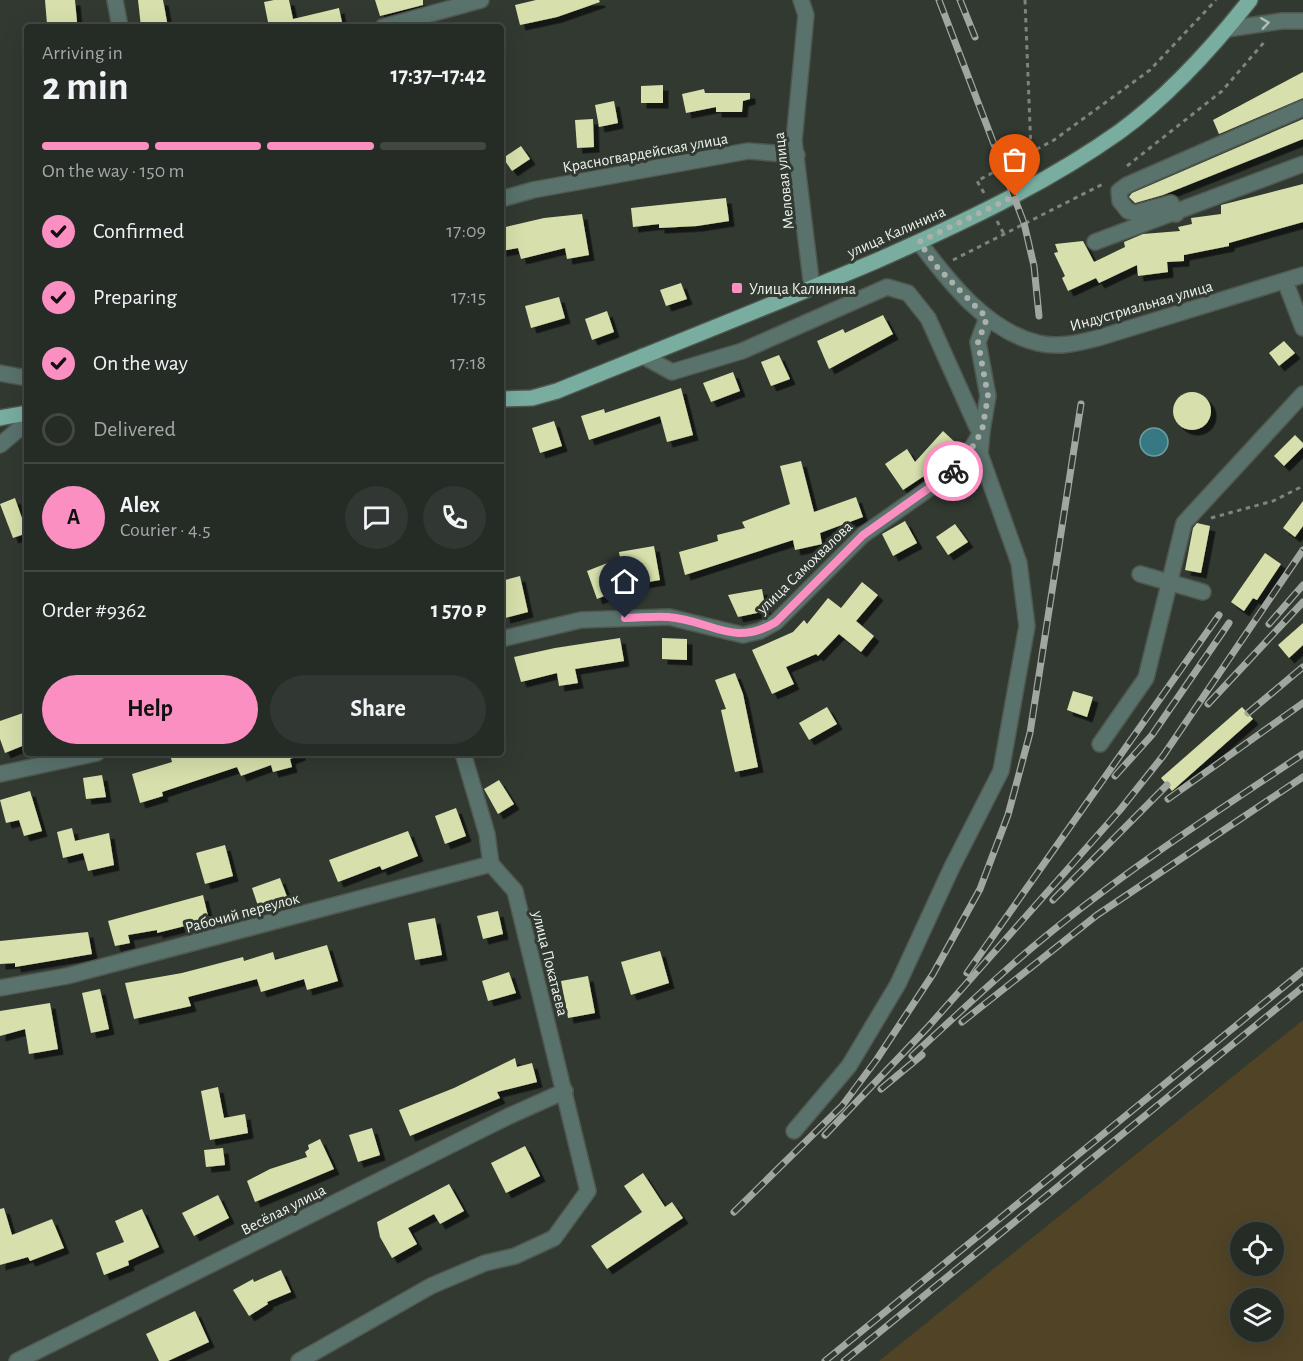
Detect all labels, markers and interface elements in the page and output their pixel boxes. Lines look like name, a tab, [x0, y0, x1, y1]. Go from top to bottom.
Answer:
one-way arrow	[1260, 18, 1270, 30]
text: Arriving in	[42, 43, 123, 63]
text: 17:37–17:42	[391, 64, 486, 86]
text: 2 min	[42, 68, 129, 107]
street label: Красногвардейская улица	[561, 131, 729, 176]
street label: Меловая улица	[771, 131, 798, 230]
pin	[989, 134, 1040, 196]
icon: bag	[998, 143, 1031, 176]
text: On the way · 150 m	[42, 161, 185, 181]
street label: улица Калинина	[844, 203, 948, 262]
icon: check	[42, 215, 75, 248]
text: Confirmed	[93, 220, 184, 242]
text: 17:09	[446, 221, 486, 241]
street label: Индустриальная улица	[1068, 278, 1215, 335]
icon: check	[42, 281, 75, 314]
marker: Улица Калинина	[730, 281, 744, 295]
place label: Улица Калинина	[749, 281, 856, 297]
text: Preparing	[93, 286, 177, 308]
text: 17:15	[451, 287, 486, 307]
icon: check	[42, 347, 75, 380]
text: On the way	[93, 352, 188, 374]
text: 17:18	[450, 353, 486, 373]
text: Delivered	[93, 418, 176, 440]
courier	[923, 441, 983, 501]
icon: bike	[937, 455, 970, 488]
button: chat	[345, 486, 408, 549]
button: phone	[423, 486, 486, 549]
text: Alex	[120, 494, 160, 516]
text: A	[67, 506, 80, 528]
street label: улица Самохвалова	[753, 518, 856, 619]
text: Courier · 4.5	[120, 520, 211, 540]
pin	[599, 556, 650, 618]
icon: home	[608, 565, 641, 598]
text: Order #9362	[42, 599, 146, 621]
text: 1 570 ₽	[431, 599, 486, 621]
button: Help	[42, 675, 258, 744]
button: Share	[270, 675, 486, 744]
street label: Рабочий переулок	[183, 890, 302, 937]
street label: улица Покатаева	[528, 908, 571, 1018]
street label: Весёлая улица	[238, 1182, 329, 1239]
map controls	[1230, 1222, 1284, 1342]
button: locate	[1230, 1222, 1284, 1276]
button: layers	[1230, 1288, 1284, 1342]

